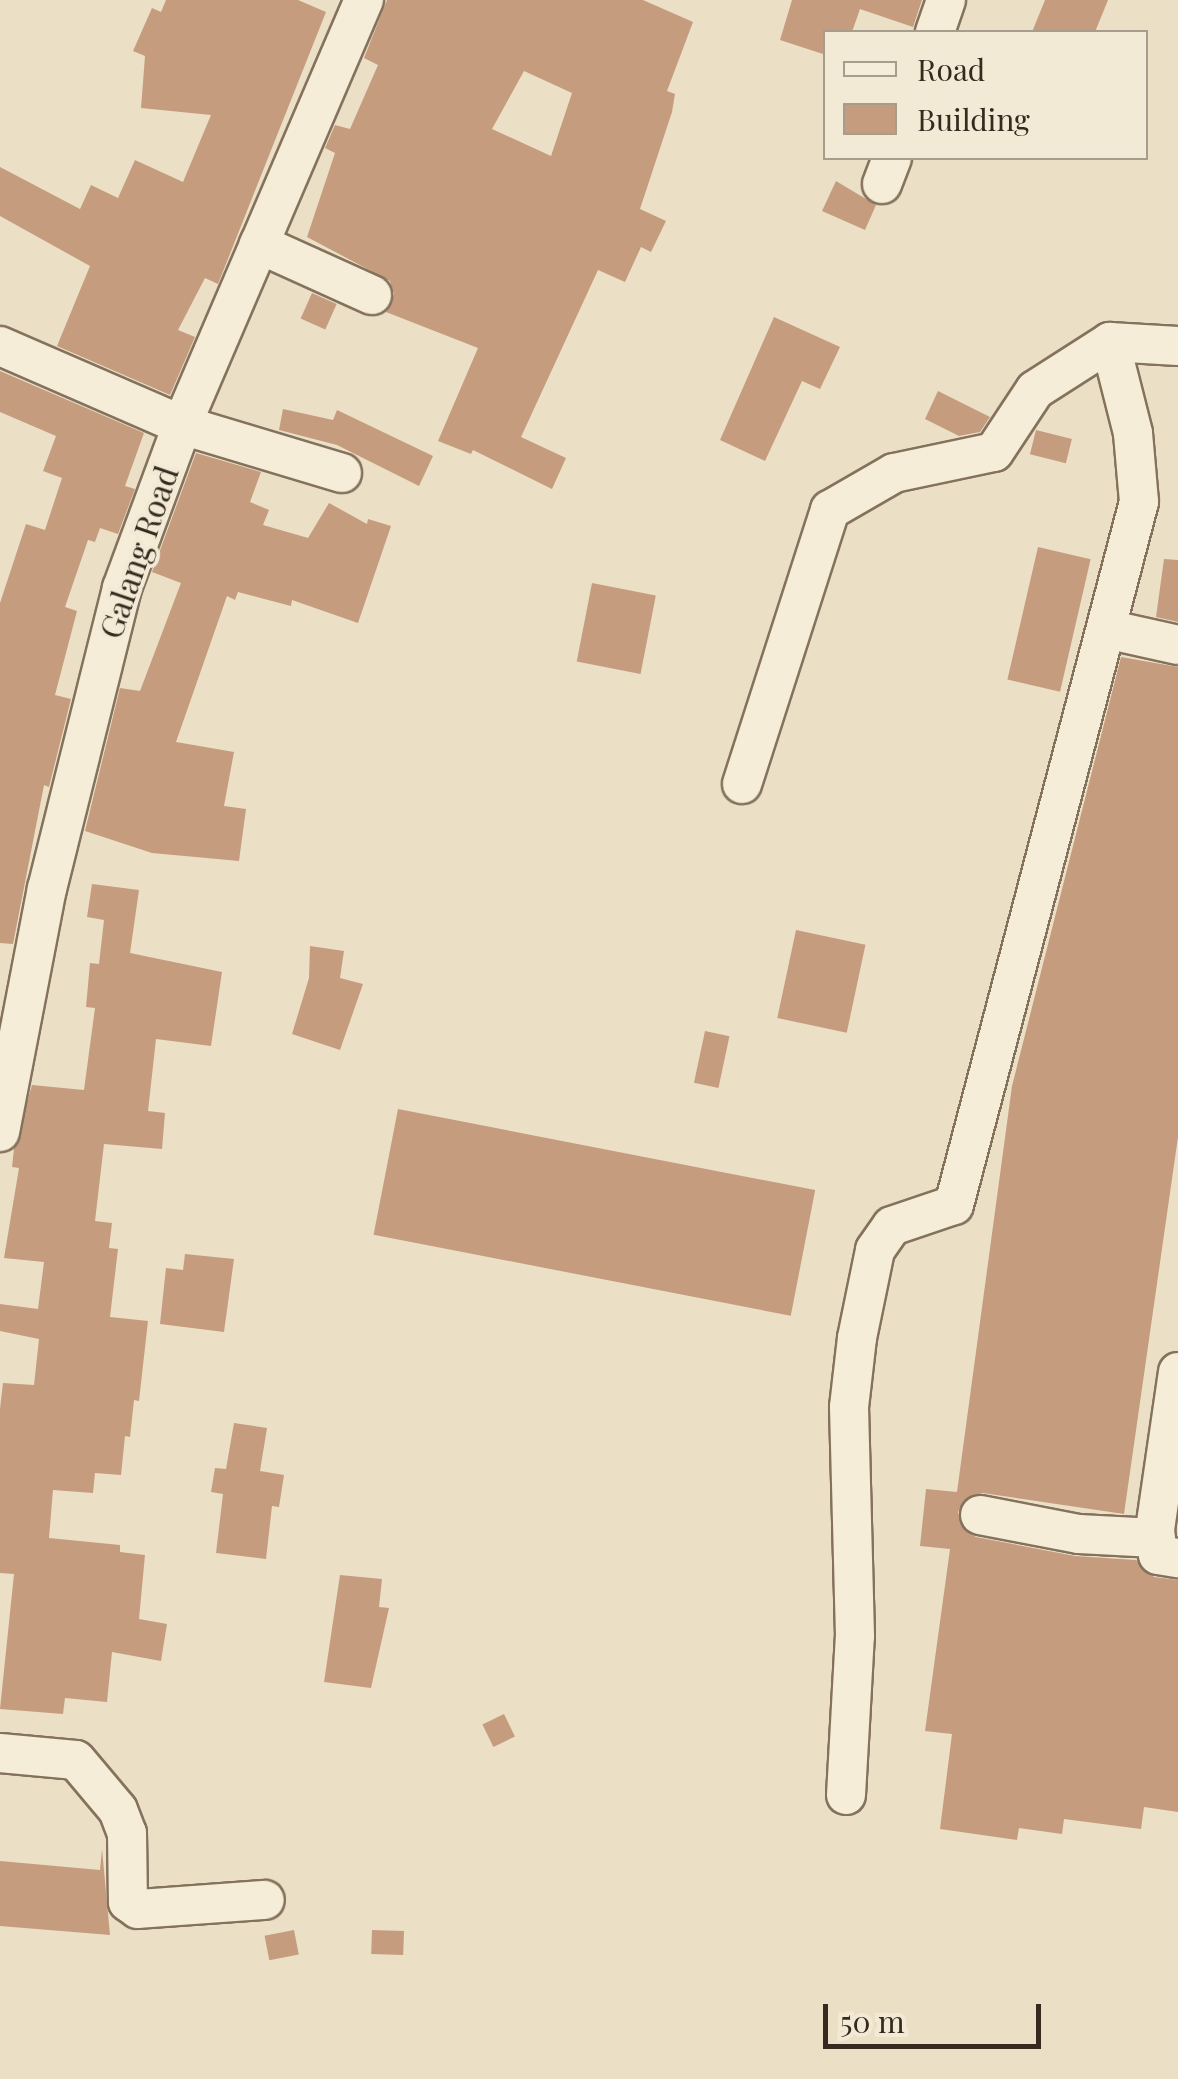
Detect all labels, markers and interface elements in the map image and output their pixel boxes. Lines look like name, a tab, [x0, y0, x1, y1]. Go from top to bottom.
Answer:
legend	[823, 30, 1148, 160]
text: Road	[917, 49, 985, 89]
text: Building	[917, 99, 1030, 139]
street label: Galang Road	[91, 461, 185, 643]
scale bar	[828, 1984, 1046, 2046]
text: 50 m	[840, 2001, 905, 2041]

